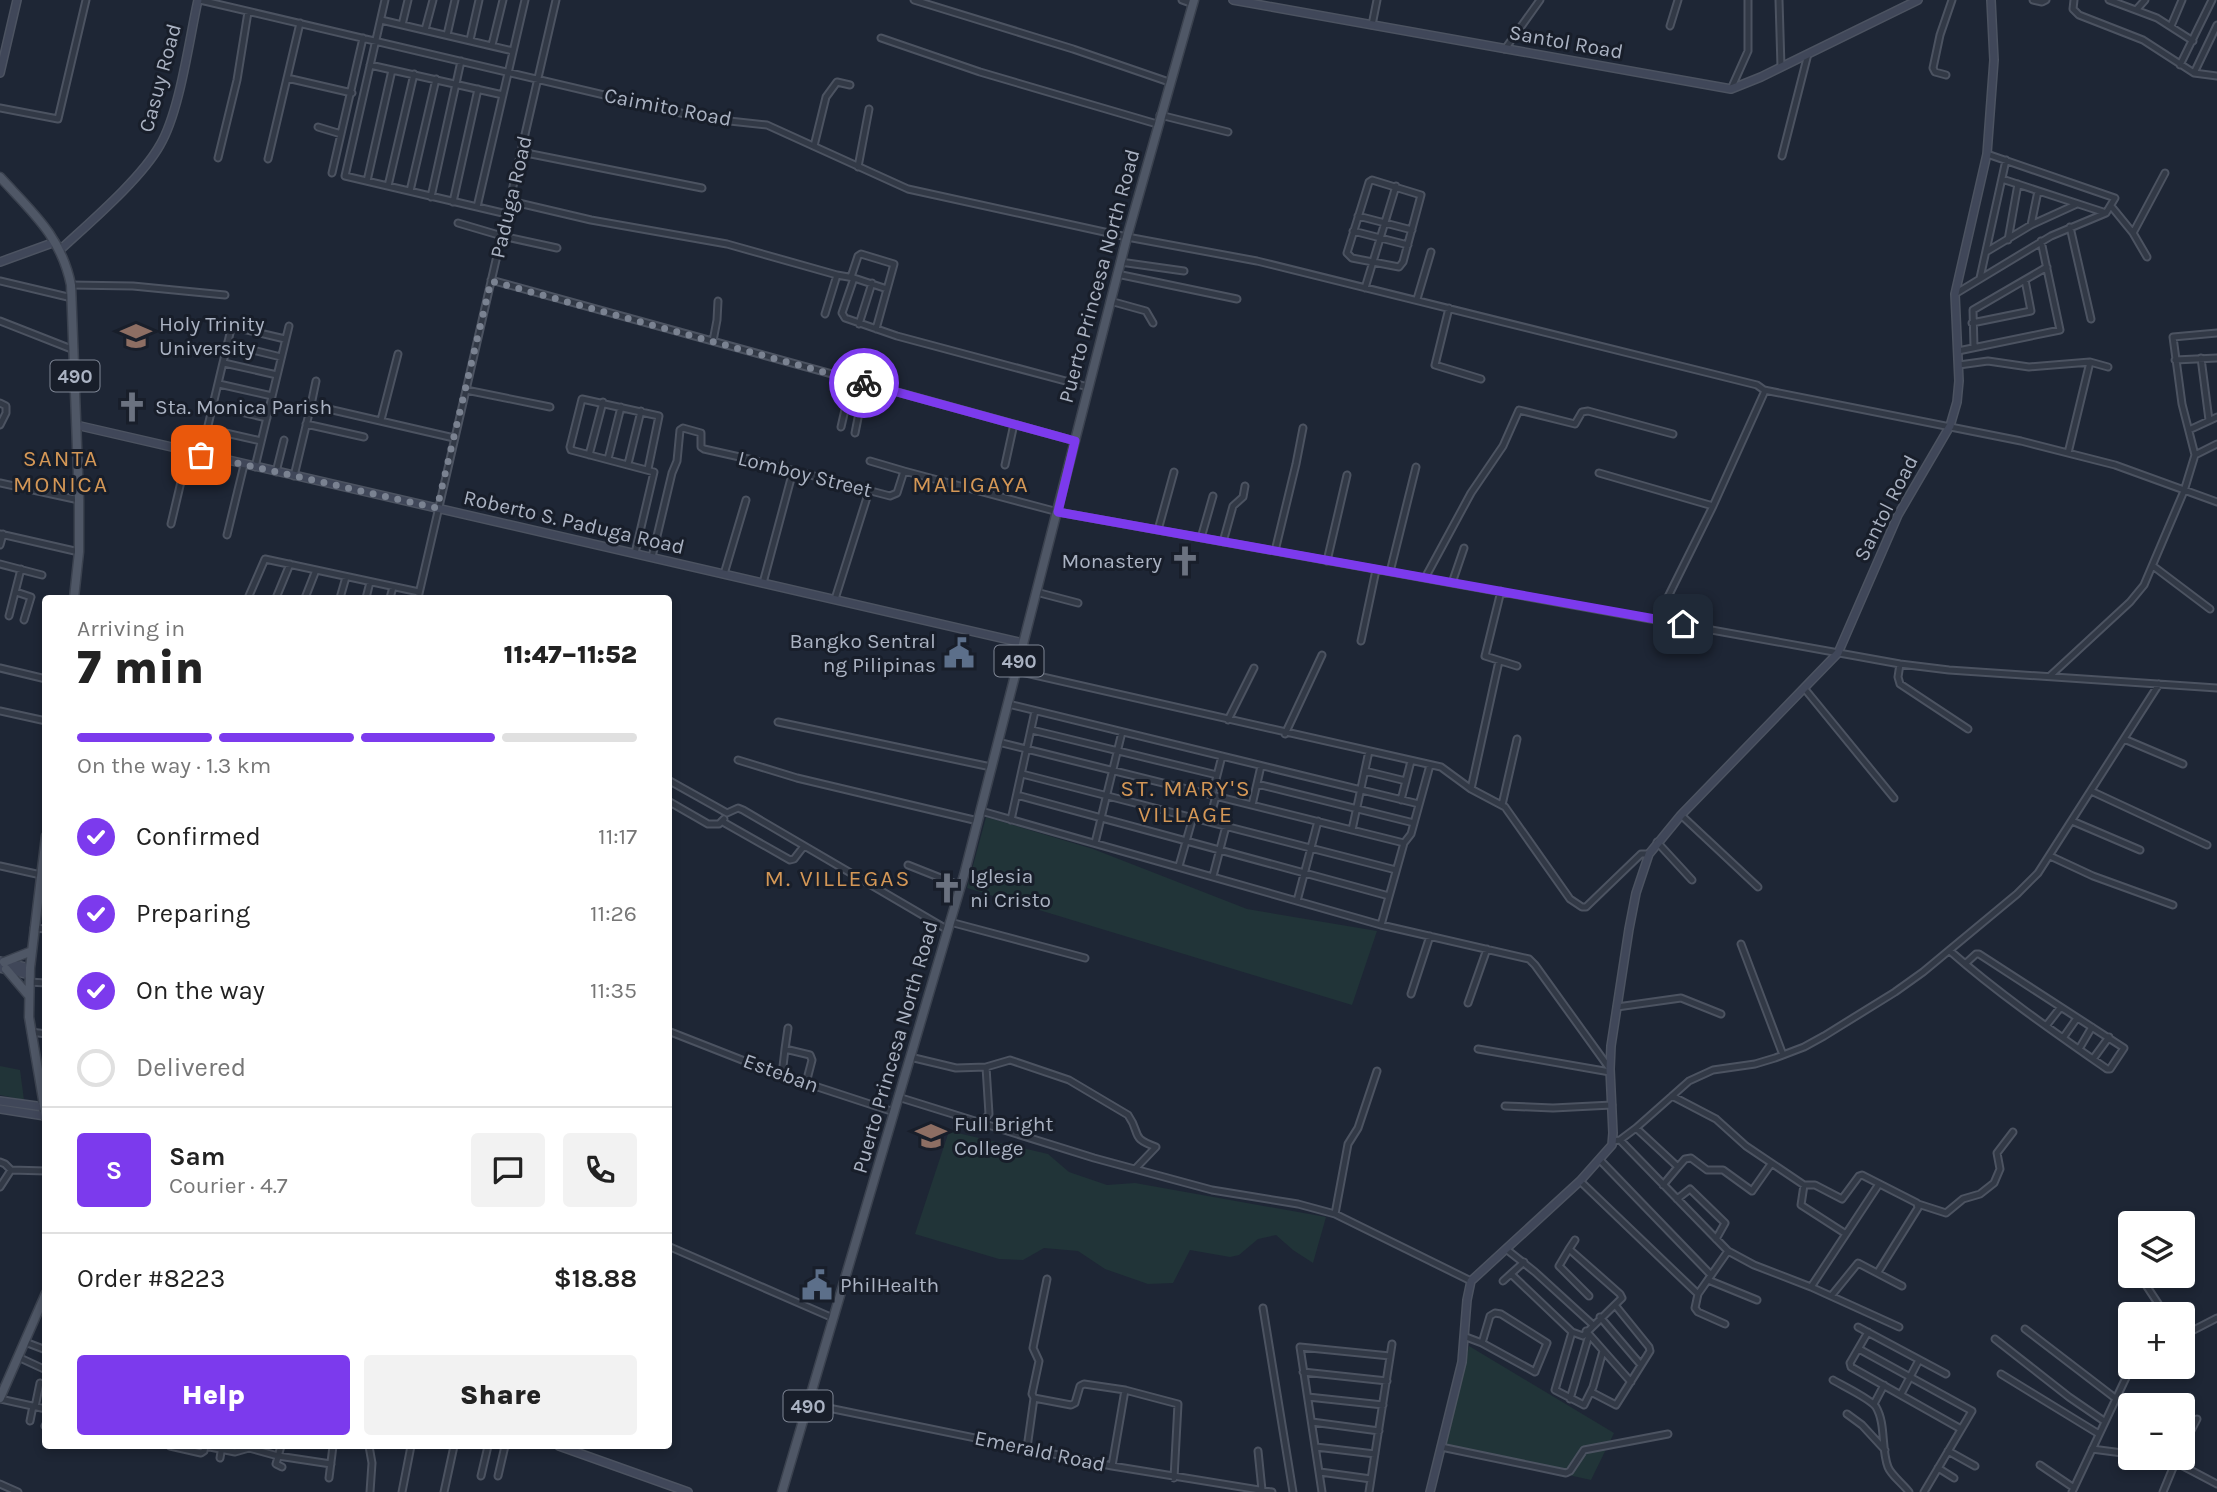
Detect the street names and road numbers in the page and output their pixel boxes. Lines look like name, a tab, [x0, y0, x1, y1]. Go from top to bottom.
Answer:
street label: Santol Road	[1507, 20, 1625, 64]
street label: Casuy Road	[134, 21, 186, 135]
street label: Caimito Road	[602, 83, 734, 131]
street label: Paduga Road	[485, 133, 537, 261]
street label: Puerto Princesa North Road	[1054, 146, 1144, 406]
road number: 490	[50, 360, 100, 392]
street label: Lomboy Street	[735, 446, 875, 502]
street label: Santol Road	[1849, 451, 1923, 565]
street label: Roberto S. Paduga Road	[461, 485, 687, 559]
road number: 490	[995, 646, 1044, 676]
street label: Puerto Princesa North Road	[847, 918, 943, 1176]
street label: Esteban	[740, 1048, 822, 1098]
road number: 490	[784, 1390, 832, 1422]
street label: Emerald Road	[972, 1425, 1108, 1477]

